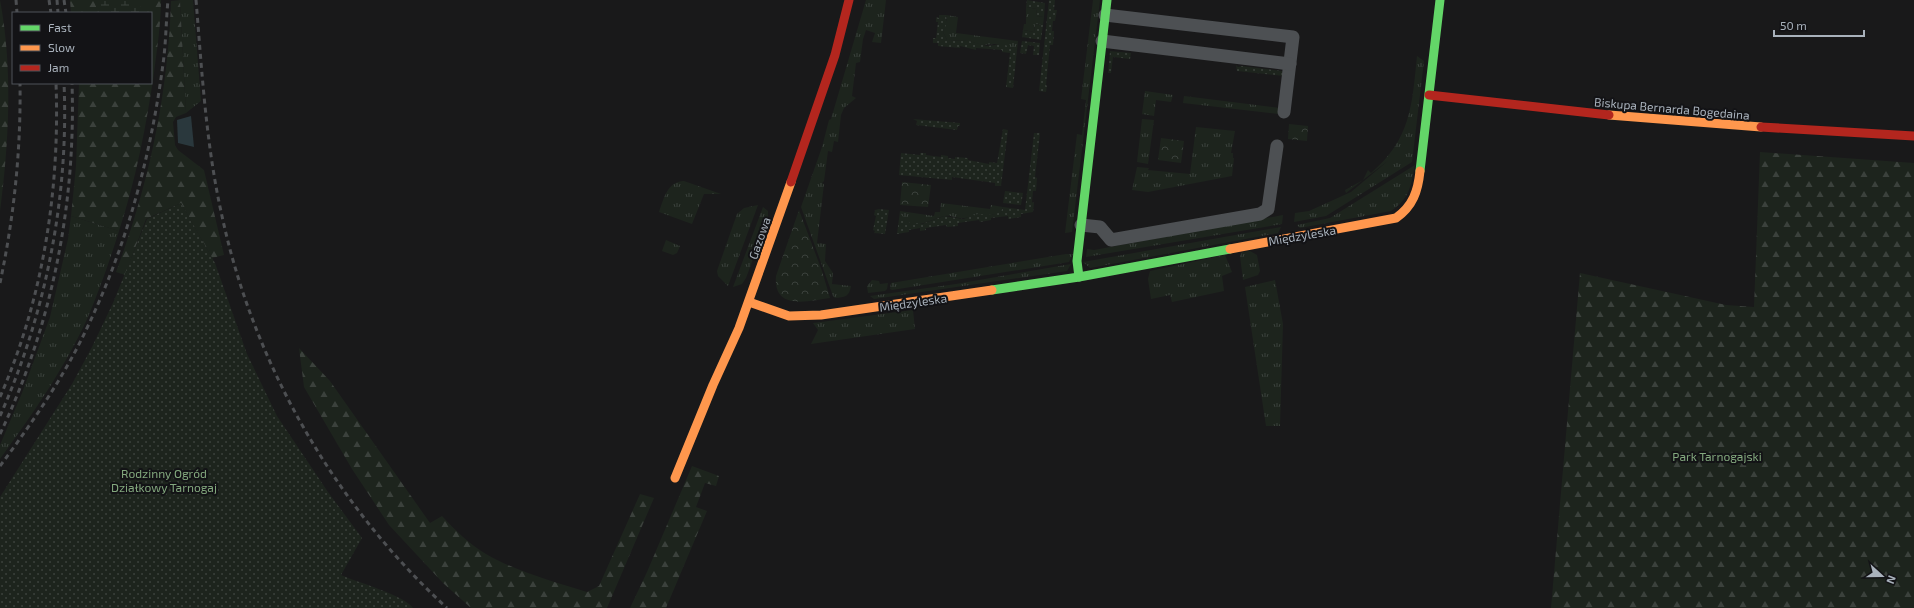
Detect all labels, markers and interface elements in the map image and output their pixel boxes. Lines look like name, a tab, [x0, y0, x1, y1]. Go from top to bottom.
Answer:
legend	[12, 12, 152, 84]
scale bar	[1774, 12, 1864, 38]
text: 50 m	[1780, 18, 1807, 32]
text: Fast	[48, 20, 72, 34]
text: Slow	[48, 40, 75, 54]
text: Jam	[48, 60, 69, 74]
street label: Biskupa Bernarda Bogedaina	[1594, 94, 1750, 122]
street label: Gazowa	[745, 215, 773, 261]
street label: Międzyleska	[1267, 222, 1337, 248]
street label: Międzyleska	[878, 290, 948, 314]
park label: Park Tarnogajski	[1672, 449, 1762, 464]
park label: Rodzinny Ogród Działkowy Tarnogaj	[111, 466, 217, 495]
north arrow	[1862, 556, 1902, 596]
text: N	[1884, 574, 1899, 586]

